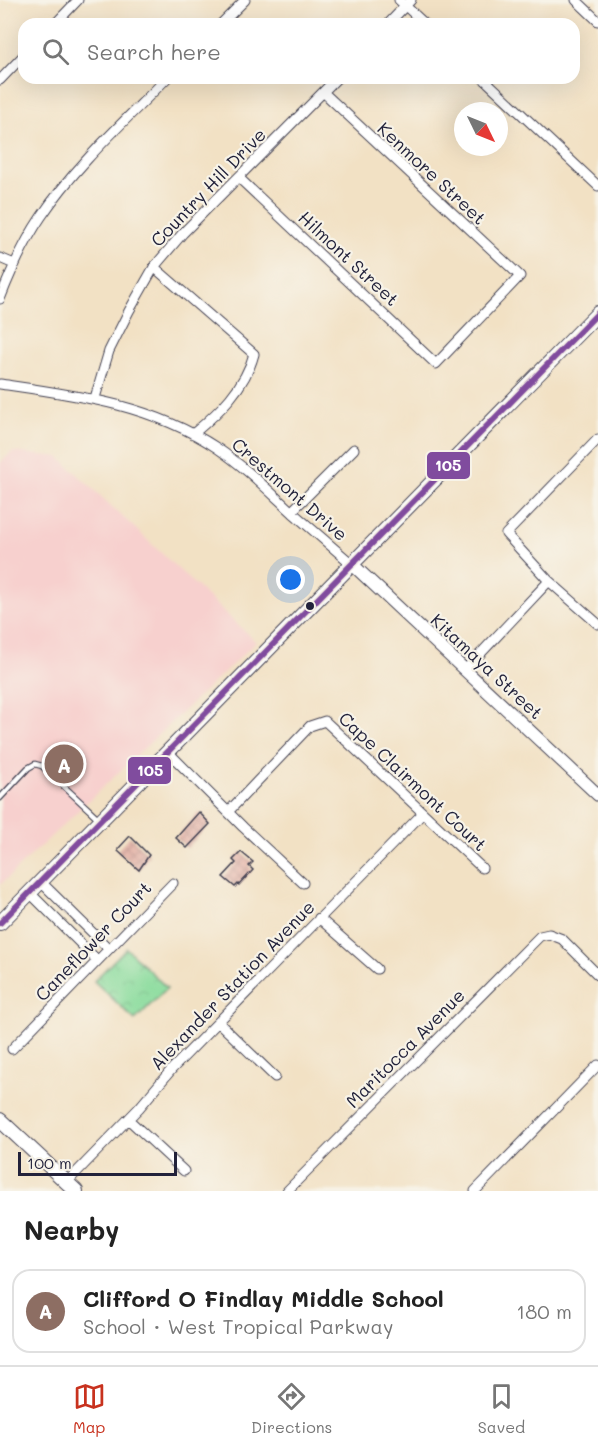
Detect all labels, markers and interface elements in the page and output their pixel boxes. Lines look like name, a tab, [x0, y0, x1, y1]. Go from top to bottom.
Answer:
search box	[18, 18, 580, 84]
icon: search	[39, 35, 72, 68]
text: Search here	[87, 37, 221, 66]
north arrow	[454, 102, 508, 156]
street label: Kenmore Street	[373, 116, 491, 230]
street label: Country Hill Drive	[145, 122, 271, 252]
street label: Hilmont Street	[294, 205, 404, 311]
street label: Crestmont Drive	[227, 432, 353, 546]
line badge: 105	[426, 451, 471, 480]
text: 105	[435, 454, 461, 475]
your location	[276, 565, 305, 594]
unlabelled marker	[304, 600, 316, 612]
street label: Kitamaya Street	[426, 608, 548, 724]
street label: Cape Clairmont Court	[334, 706, 492, 856]
pin: A	[44, 742, 84, 786]
line badge: 105	[127, 756, 172, 785]
text: 105	[137, 759, 163, 780]
street label: Caneflower Court	[30, 876, 156, 1006]
street label: Alexander Station Avenue	[144, 895, 320, 1075]
street label: Maritocca Avenue	[340, 983, 470, 1113]
scale bar	[18, 1149, 177, 1176]
text: 100 m	[27, 1152, 72, 1173]
text: Nearby	[24, 1213, 119, 1247]
text: Clifford O Findlay Middle School	[83, 1284, 444, 1313]
text: A	[39, 1298, 52, 1324]
text: 180 m	[516, 1298, 572, 1324]
text: School · West Tropical Parkway	[83, 1313, 393, 1339]
tab: Map	[73, 1380, 106, 1437]
tab: Directions	[251, 1380, 332, 1437]
tab: Saved	[478, 1380, 525, 1437]

